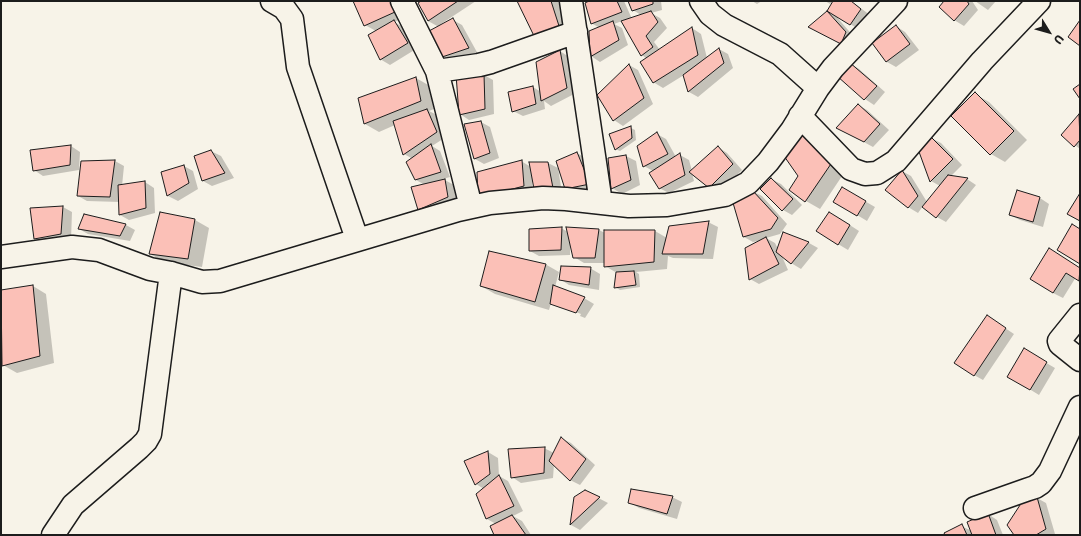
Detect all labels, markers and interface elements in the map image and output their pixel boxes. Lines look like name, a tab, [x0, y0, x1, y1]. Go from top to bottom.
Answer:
north arrow	[1029, 12, 1069, 52]
text: U	[1050, 31, 1068, 48]

